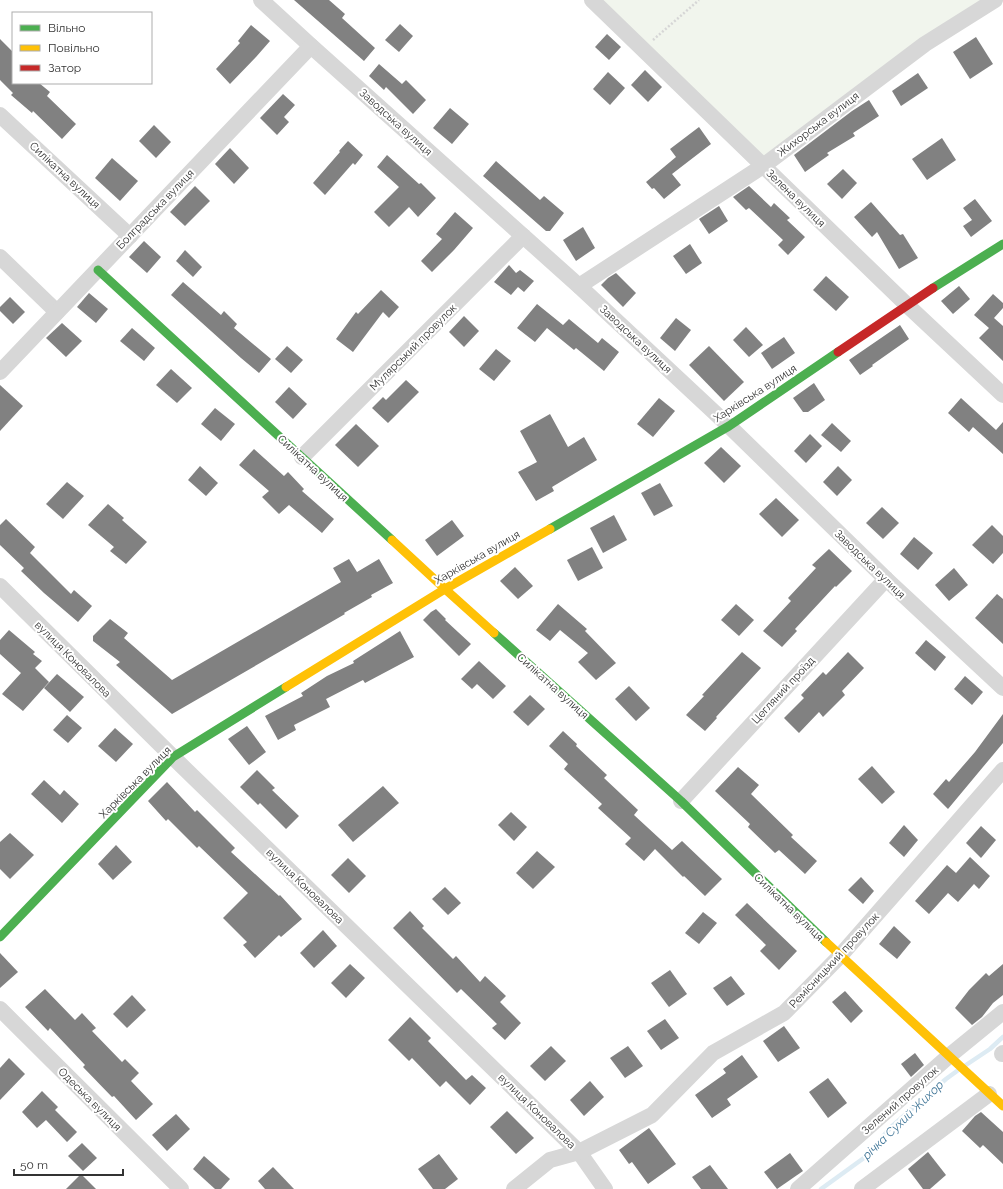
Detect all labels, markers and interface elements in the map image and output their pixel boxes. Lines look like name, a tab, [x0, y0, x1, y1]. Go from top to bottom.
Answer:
legend	[12, 12, 152, 84]
text: Вільно	[48, 21, 85, 35]
text: Повільно	[48, 41, 100, 55]
text: Затор	[48, 61, 81, 75]
street label: Заводська вулиця	[357, 86, 435, 158]
street label: Жихорська вулиця	[775, 89, 862, 159]
street label: Силікатна вулиця	[27, 139, 103, 211]
street label: Болградська вулиця	[114, 167, 197, 252]
street label: Зелена вулиця	[763, 167, 828, 230]
street label: Мулярський провулок	[367, 301, 460, 393]
street label: Заводська вулиця	[597, 303, 674, 376]
street label: Харківська вулиця	[711, 362, 799, 425]
street label: Силікатна вулиця	[275, 432, 351, 504]
street label: Заводська вулиця	[832, 527, 908, 601]
street label: Харківська вулиця	[432, 528, 522, 587]
street label: вулиця Коновалова	[32, 619, 113, 700]
street label: Силікатна вулиця	[514, 651, 591, 722]
street label: Цегляний проїзд	[749, 654, 818, 726]
street label: Харківська вулиця	[97, 744, 174, 821]
street label: вулиця Коновалова	[263, 846, 346, 927]
street label: Силікатна вулиця	[751, 871, 826, 944]
street label: Ремісницький провулок	[787, 910, 882, 1011]
street label: Зелений провулок	[859, 1063, 942, 1137]
street label: Одеська вулиця	[55, 1065, 124, 1134]
street label: вулиця Коновалова	[495, 1071, 578, 1152]
water label: річка Сухий Жихор	[859, 1078, 946, 1163]
scale bar	[14, 1151, 123, 1177]
text: 50 m	[20, 1158, 48, 1172]

